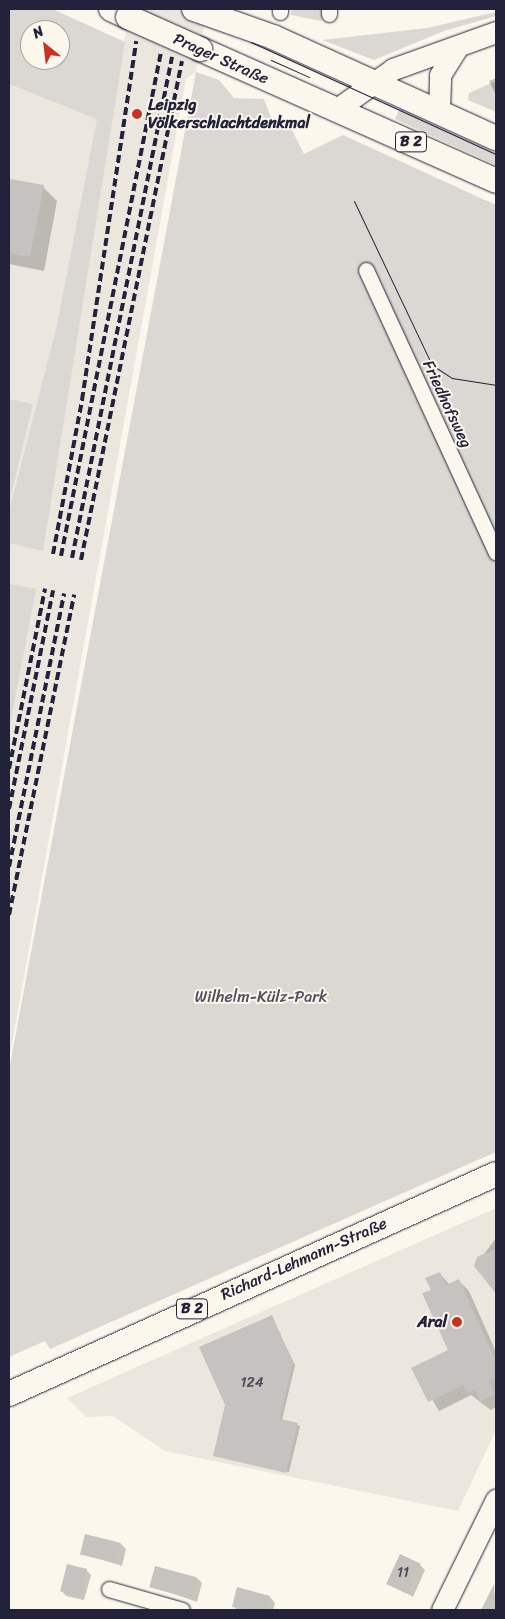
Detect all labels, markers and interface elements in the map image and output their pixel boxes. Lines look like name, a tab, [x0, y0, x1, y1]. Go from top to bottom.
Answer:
text: N	[28, 19, 48, 46]
north arrow	[20, 20, 70, 70]
street label: Prager Straße	[170, 29, 272, 89]
place label: Leipzig Völkerschlachtdenkmal	[148, 95, 310, 133]
marker: Leipzig Völkerschlachtdenkmal	[130, 107, 144, 121]
road number: B 2	[395, 130, 427, 154]
street label: Friedhofsweg	[418, 357, 476, 451]
park label: Wilhelm-Külz-Park	[195, 987, 327, 1007]
street label: Richard-Lehmann-Straße	[218, 1214, 390, 1304]
road number: B 2	[176, 1296, 208, 1322]
place label: Aral	[417, 1312, 447, 1332]
marker: Aral	[451, 1316, 463, 1328]
house number: 124	[241, 1375, 263, 1391]
house number: 11	[397, 1565, 409, 1581]

